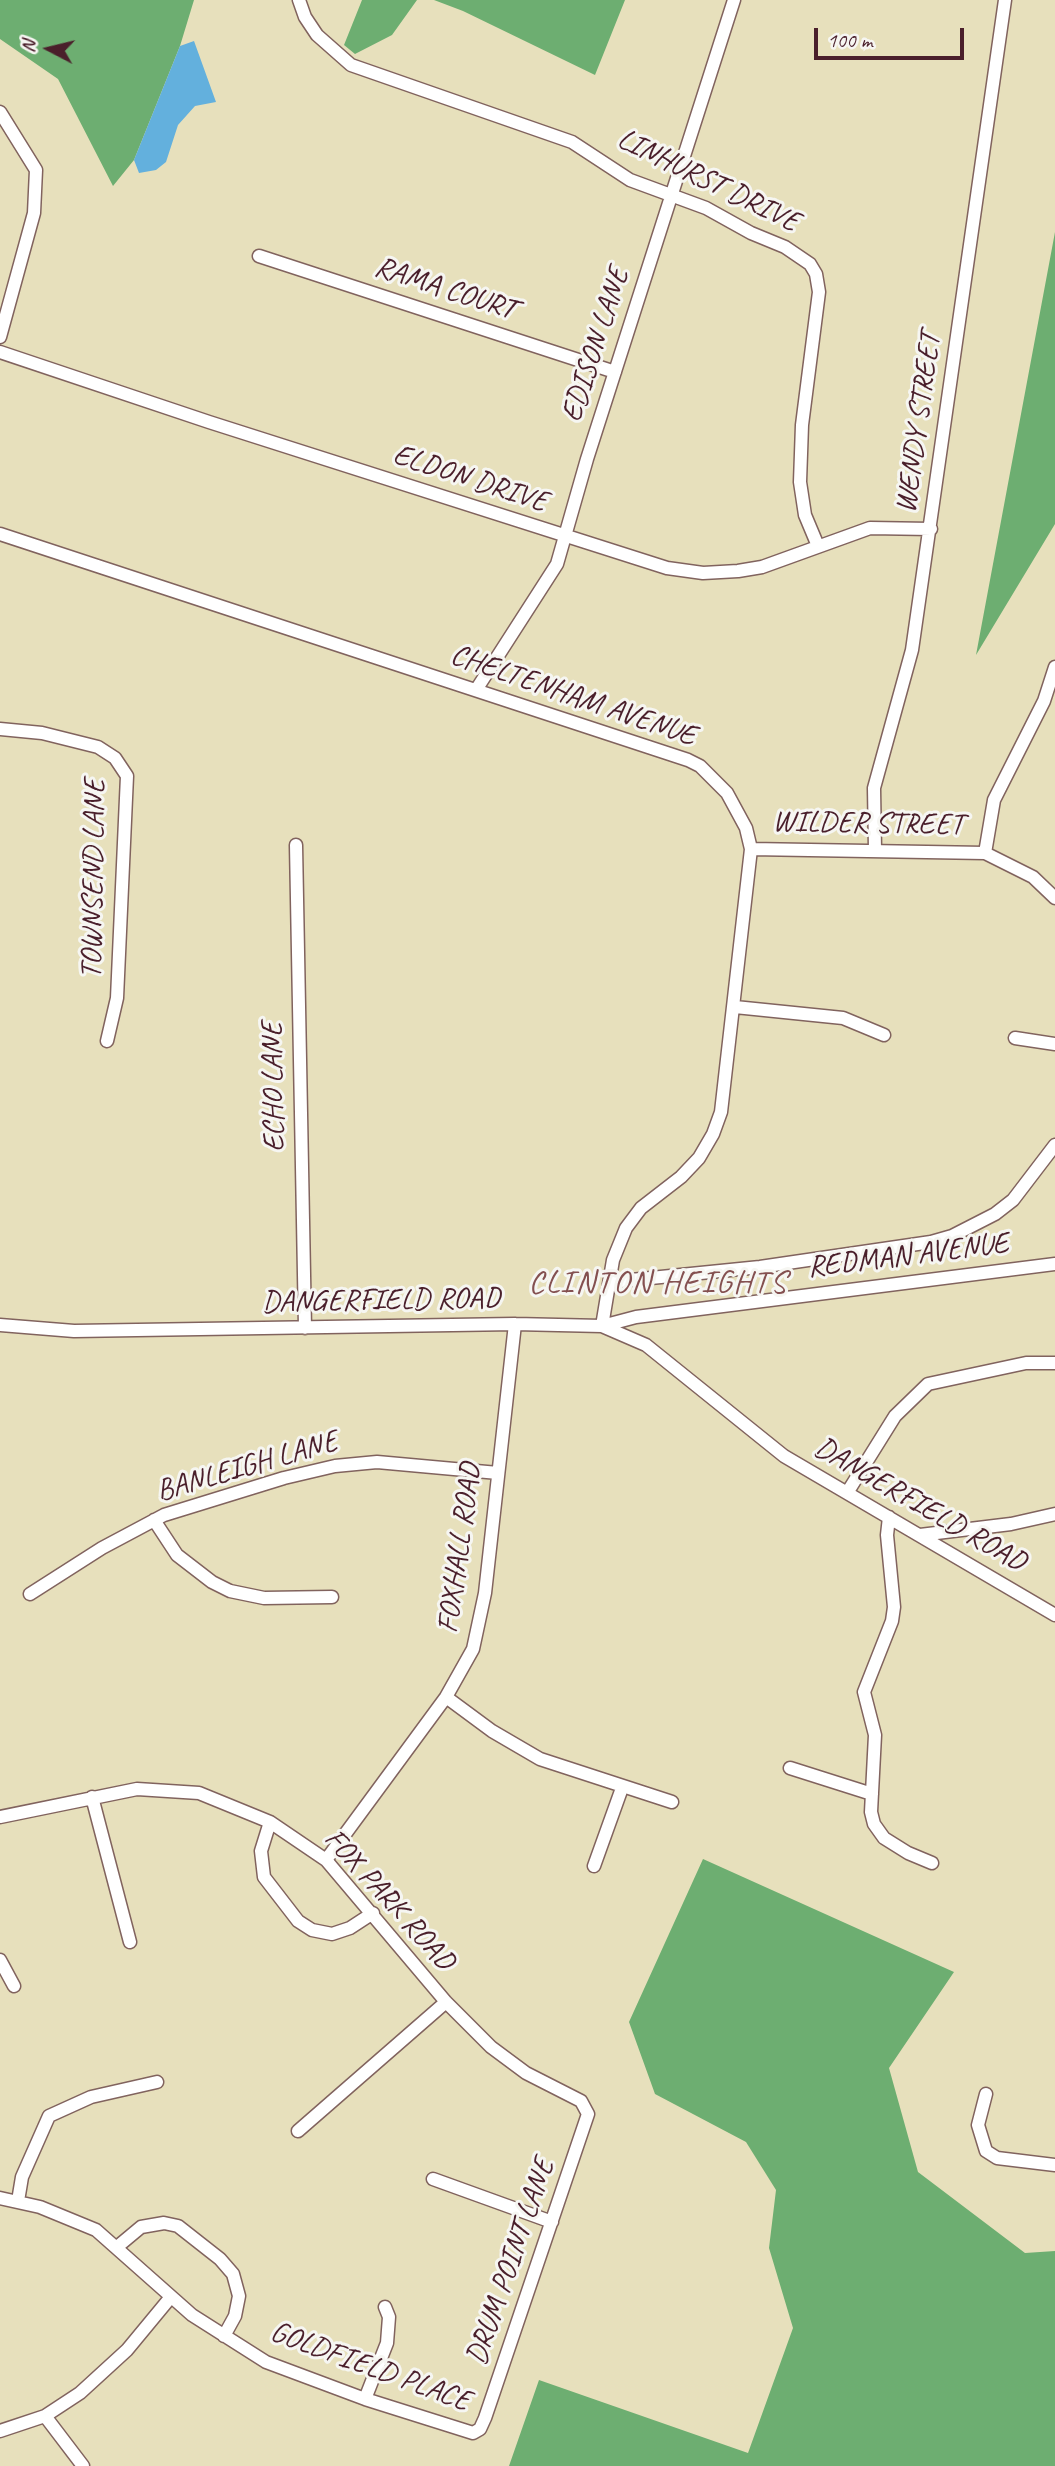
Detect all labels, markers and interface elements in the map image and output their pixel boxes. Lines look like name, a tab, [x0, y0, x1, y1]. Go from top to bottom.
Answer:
north arrow	[14, 14, 84, 84]
scale bar	[817, 14, 968, 58]
text: 100 m	[827, 27, 872, 53]
text: N	[16, 39, 41, 54]
street label: LINHURST DRIVE	[611, 122, 805, 240]
street label: RAMA COURT	[370, 249, 520, 329]
street label: EDISON LANE	[554, 264, 638, 426]
street label: WENDY STREET	[889, 331, 949, 515]
street label: ELDON DRIVE	[388, 437, 552, 521]
street label: CHELTENHAM AVENUE	[446, 637, 700, 755]
street label: TOWNSEND LANE	[74, 779, 114, 979]
street label: WILDER STREET	[772, 804, 964, 844]
street label: ECHO LANE	[255, 1022, 293, 1152]
street label: REDMAN AVENUE	[806, 1226, 1010, 1286]
district label: CLINTON HEIGHTS	[532, 1265, 784, 1303]
street label: DANGERFIELD ROAD	[262, 1281, 500, 1321]
street label: BANLEIGH LANE	[152, 1424, 342, 1510]
street label: DANGERFIELD ROAD	[808, 1430, 1032, 1580]
street label: FOXHALL ROAD	[430, 1461, 490, 1635]
street label: FOX PARK ROAD	[316, 1822, 462, 1978]
street label: DRUM POINT LANE	[459, 2154, 563, 2370]
street label: GOLDFIELD PLACE	[265, 2314, 475, 2420]

